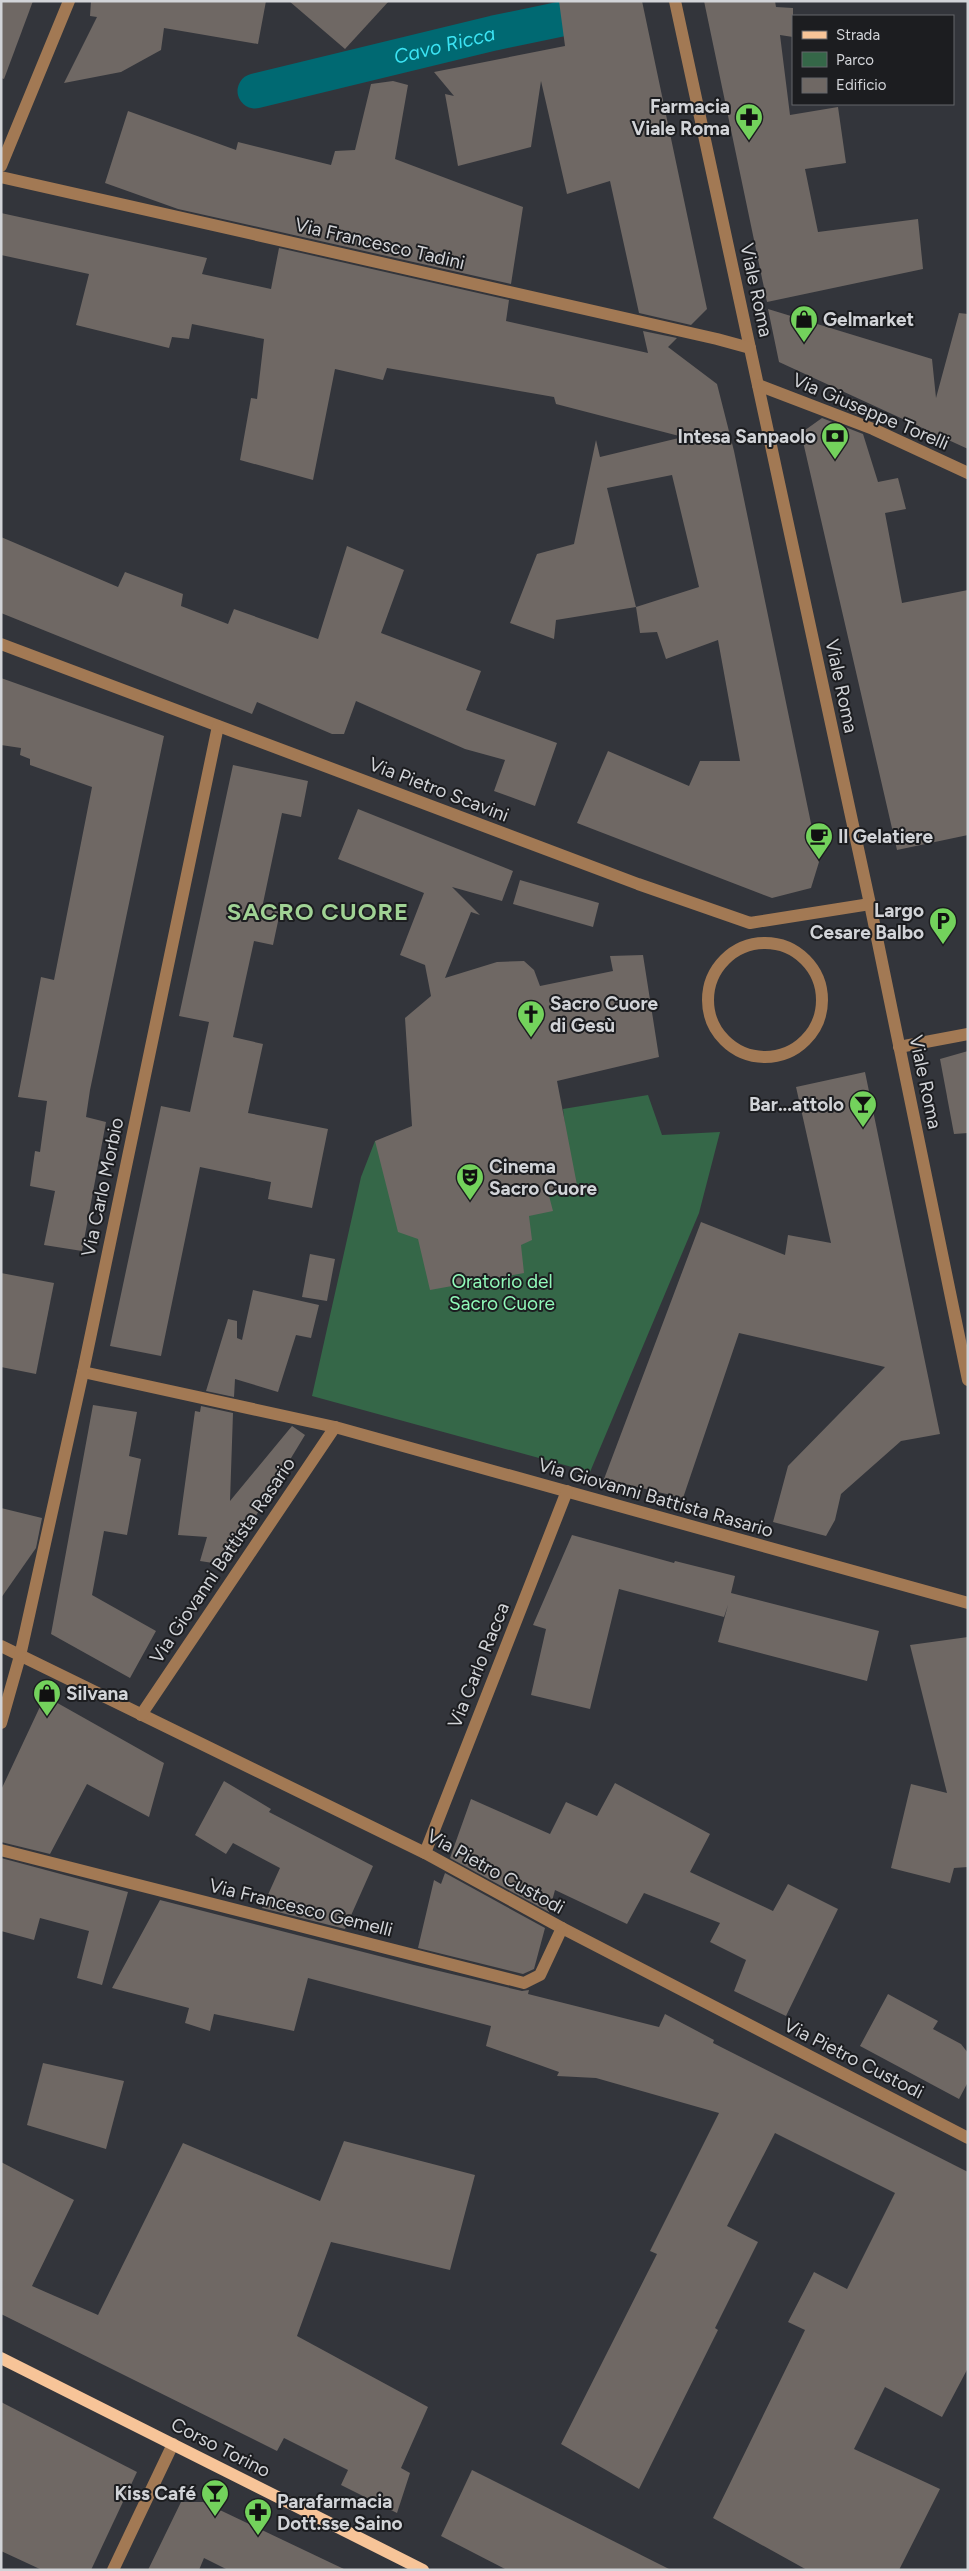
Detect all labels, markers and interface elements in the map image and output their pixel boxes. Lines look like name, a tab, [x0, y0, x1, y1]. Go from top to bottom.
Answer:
legend	[792, 15, 954, 105]
water label: Cavo Ricca	[391, 21, 498, 69]
text: Strada	[836, 26, 880, 44]
text: Parco	[836, 51, 874, 69]
text: Edificio	[836, 76, 887, 94]
place label: Farmacia Viale Roma	[631, 95, 730, 140]
pharmacy icon: Farmacia Viale Roma	[734, 102, 764, 141]
street label: Via Francesco Tadini	[293, 213, 467, 274]
street label: Viale Roma	[735, 241, 778, 339]
shop icon: Gelmarket	[789, 304, 819, 343]
place label: Gelmarket	[823, 308, 914, 331]
street label: Via Giuseppe Torelli	[789, 368, 953, 455]
bank icon: Intesa Sanpaolo	[820, 421, 850, 460]
place label: Intesa Sanpaolo	[677, 425, 816, 448]
street label: Viale Roma	[820, 637, 863, 735]
street label: Via Pietro Scavini	[366, 752, 512, 827]
cafe icon: Il Gelatiere	[804, 821, 834, 860]
place label: Il Gelatiere	[838, 825, 933, 848]
district label: SACRO CUORE	[227, 897, 409, 926]
place label: Largo Cesare Balbo	[810, 899, 924, 944]
parking icon: Largo Cesare Balbo	[928, 906, 958, 945]
place label: Sacro Cuore di Gesù	[550, 992, 659, 1037]
church icon: Sacro Cuore di Gesù	[516, 999, 546, 1038]
street label: Viale Roma	[904, 1033, 947, 1131]
bar icon: Bar...attolo	[848, 1089, 878, 1128]
place label: Bar...attolo	[749, 1093, 844, 1116]
street label: Via Carlo Morbio	[77, 1115, 128, 1259]
place label: Cinema Sacro Cuore	[489, 1155, 598, 1200]
theatre icon: Cinema Sacro Cuore	[455, 1162, 485, 1201]
park label: Oratorio del Sacro Cuore	[449, 1270, 555, 1315]
street label: Via Giovanni Battista Rasario	[145, 1453, 300, 1668]
street label: Via Giovanni Battista Rasario	[536, 1453, 776, 1542]
street label: Via Carlo Racca	[443, 1599, 514, 1731]
shop icon: Silvana	[32, 1678, 62, 1717]
place label: Silvana	[66, 1682, 129, 1705]
street label: Via Pietro Custodi	[423, 1824, 569, 1919]
street label: Via Francesco Gemelli	[207, 1874, 395, 1941]
street label: Via Pietro Custodi	[780, 2013, 928, 2104]
street label: Corso Torino	[167, 2413, 274, 2482]
bar icon: Kiss Café	[200, 2478, 230, 2517]
place label: Kiss Café	[114, 2482, 196, 2505]
place label: Parafarmacia Dott.sse Saino	[277, 2490, 403, 2535]
pharmacy icon: Parafarmacia Dott.sse Saino	[243, 2497, 273, 2536]

